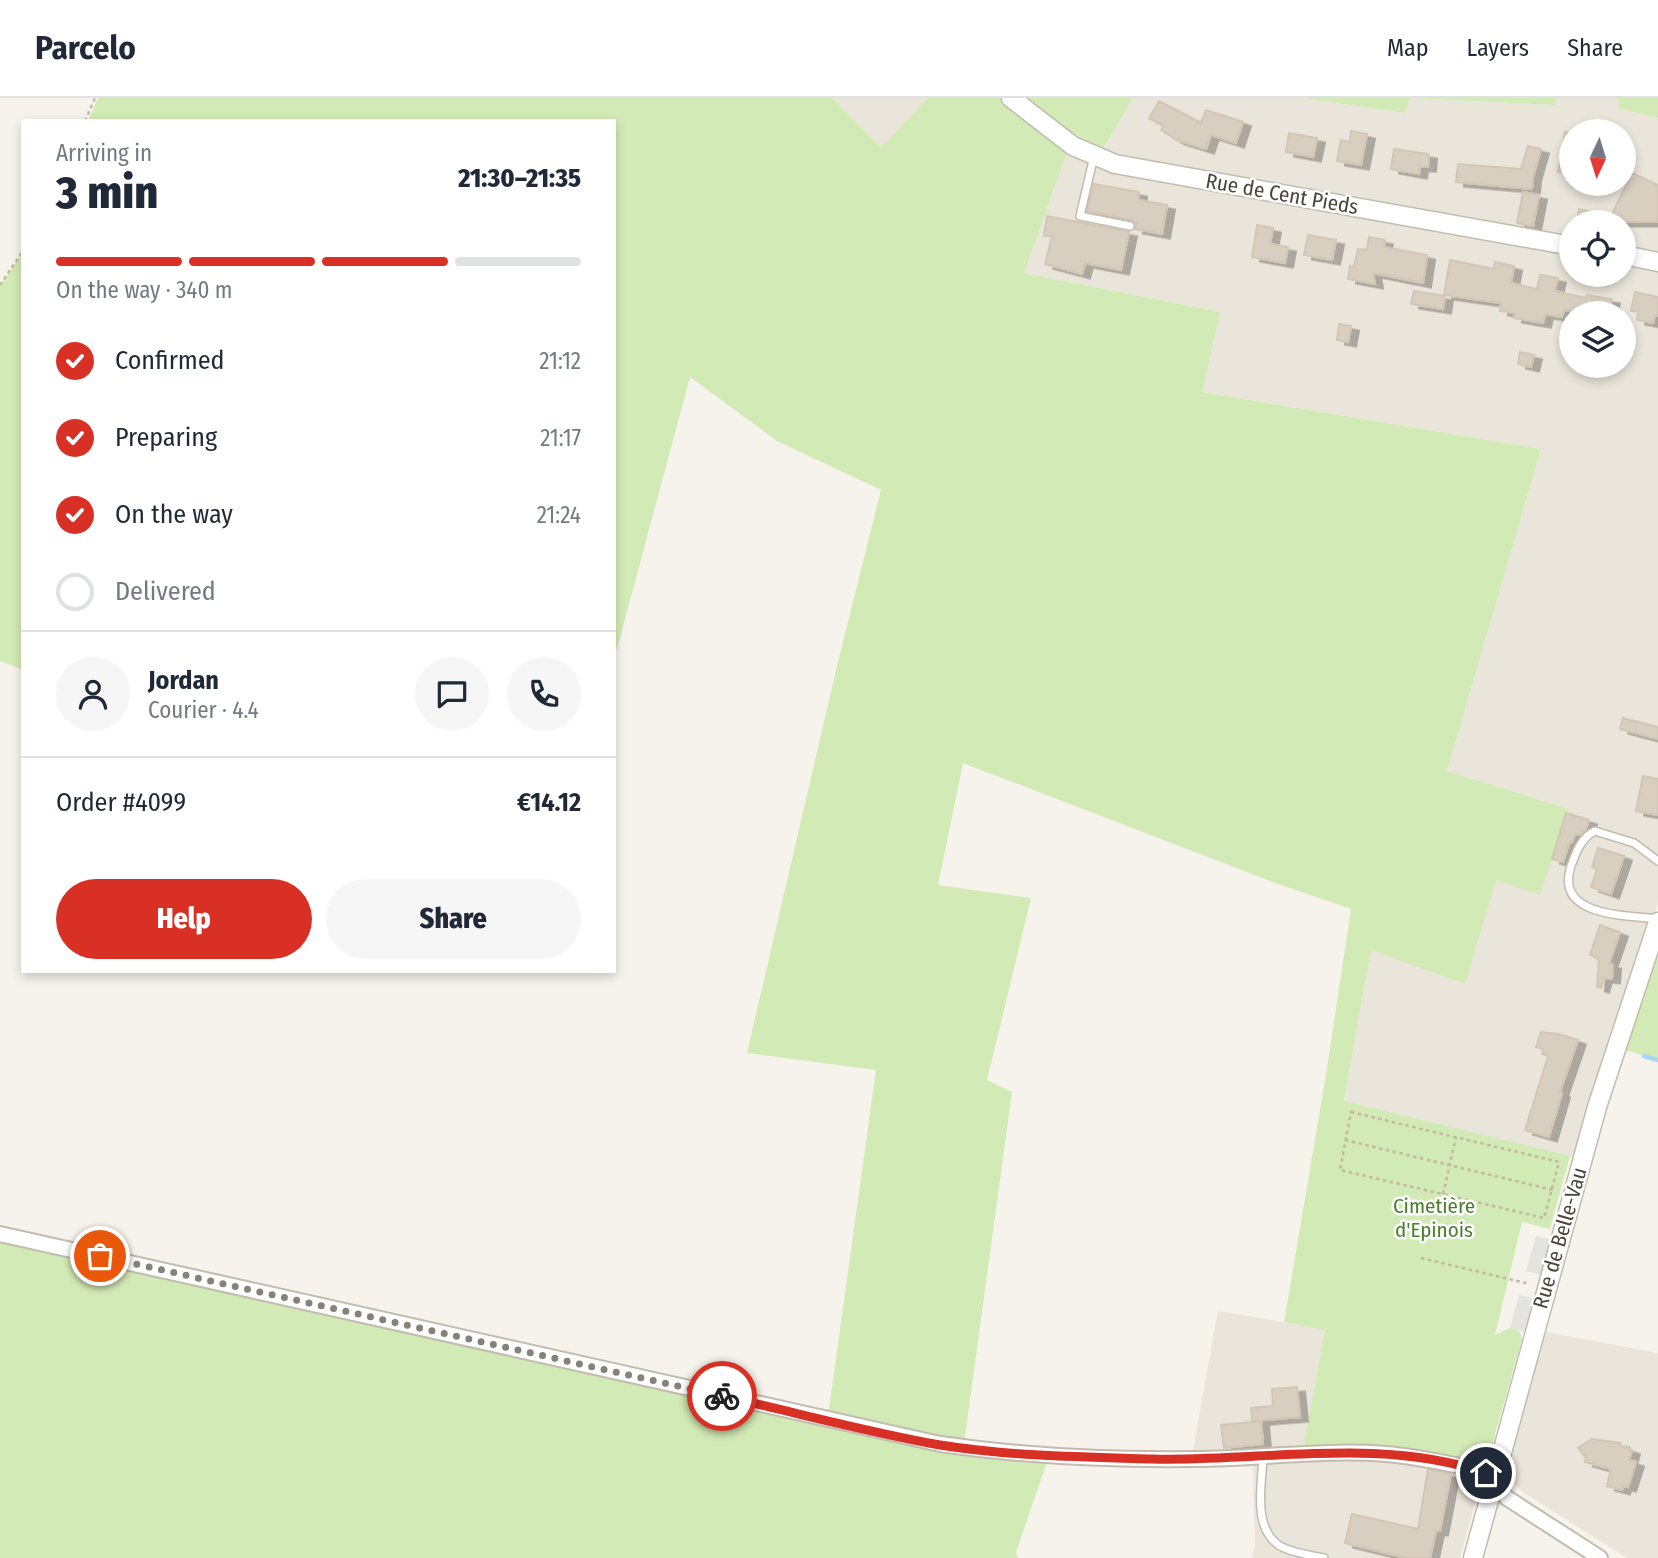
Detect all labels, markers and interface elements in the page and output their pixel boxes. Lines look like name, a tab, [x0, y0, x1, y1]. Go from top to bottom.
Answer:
text: Parcelo	[35, 28, 136, 68]
text: Map	[1387, 34, 1429, 62]
text: Layers	[1467, 34, 1529, 62]
text: Share	[1567, 34, 1623, 62]
north arrow	[1559, 119, 1636, 196]
map controls	[1559, 119, 1636, 378]
text: Arriving in	[56, 139, 152, 167]
text: 21:30–21:35	[458, 163, 581, 194]
text: 3 min	[56, 165, 158, 220]
street label: Rue de Cent Pieds	[1204, 168, 1360, 220]
button: locate	[1559, 210, 1636, 287]
text: On the way · 340 m	[56, 276, 232, 304]
button: layers	[1559, 301, 1636, 378]
icon: check	[56, 342, 94, 380]
text: Confirmed	[115, 345, 225, 376]
text: 21:12	[539, 347, 581, 375]
icon: check	[56, 419, 94, 457]
text: Preparing	[115, 422, 217, 453]
text: 21:17	[540, 424, 581, 452]
icon: check	[56, 496, 94, 534]
text: On the way	[115, 499, 233, 530]
text: 21:24	[537, 501, 581, 529]
text: Delivered	[115, 576, 216, 607]
button: person	[56, 657, 130, 731]
button: chat	[415, 657, 489, 731]
button: phone	[507, 657, 581, 731]
text: Jordan	[148, 665, 219, 696]
text: Courier · 4.4	[148, 696, 259, 724]
text: Order #4099	[56, 787, 186, 818]
text: €14.12	[517, 787, 581, 818]
button: Help	[56, 879, 312, 959]
button: Share	[326, 879, 581, 959]
street label: Rue de Belle-Vau	[1527, 1164, 1593, 1312]
park label: Cimetière d'Epinois	[1393, 1193, 1475, 1243]
pin	[70, 1226, 130, 1286]
icon: bag	[81, 1237, 119, 1275]
courier	[687, 1361, 757, 1431]
icon: bike	[703, 1377, 741, 1415]
pin	[1456, 1443, 1516, 1503]
icon: home	[1467, 1454, 1505, 1492]

